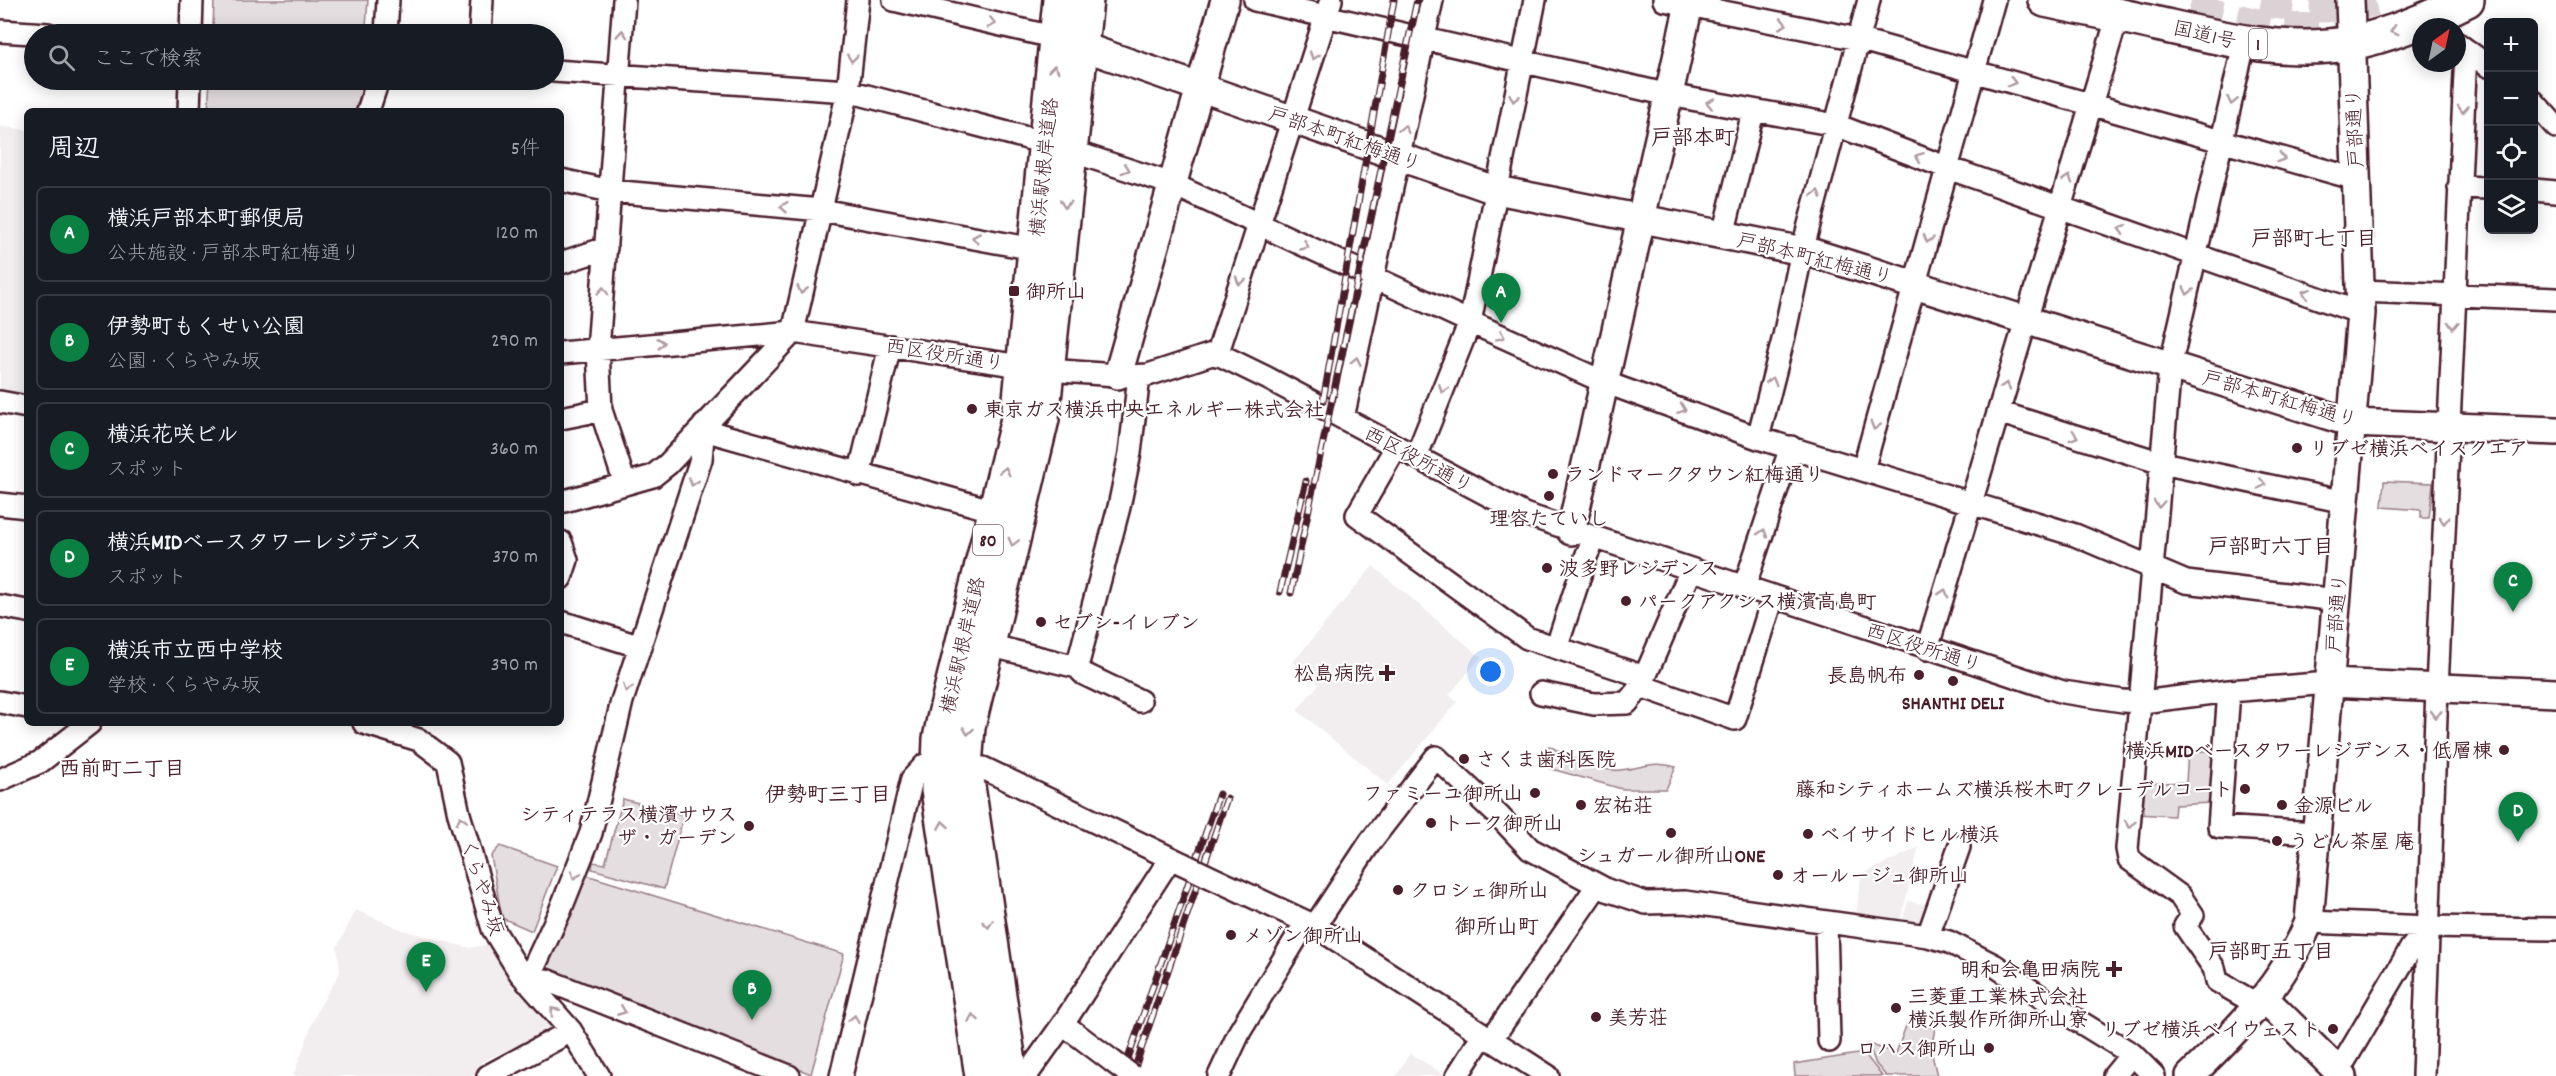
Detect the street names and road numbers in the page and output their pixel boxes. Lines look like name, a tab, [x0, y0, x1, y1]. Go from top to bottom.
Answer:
street label: 国道1号	[2170, 16, 2239, 58]
road number: 1	[2249, 29, 2267, 59]
street label: 戸部通り	[2342, 87, 2372, 168]
street label: 横浜駅根岸道路	[1025, 96, 1067, 238]
street label: 戸部本町紅梅通り	[1264, 102, 1424, 180]
street label: 戸部本町紅梅通り	[1733, 228, 1895, 294]
street label: 西区役所通り	[883, 334, 1006, 380]
street label: 戸部本町紅梅通り	[2198, 365, 2360, 436]
street label: 西区役所通り	[1358, 421, 1477, 502]
road number: 80	[973, 525, 1003, 555]
street label: 戸部通り	[2322, 572, 2356, 654]
street label: 横浜駅根岸道路	[936, 574, 994, 717]
street label: 西区役所通り	[1862, 618, 1984, 682]
street label: くらやみ坂	[451, 836, 509, 940]

